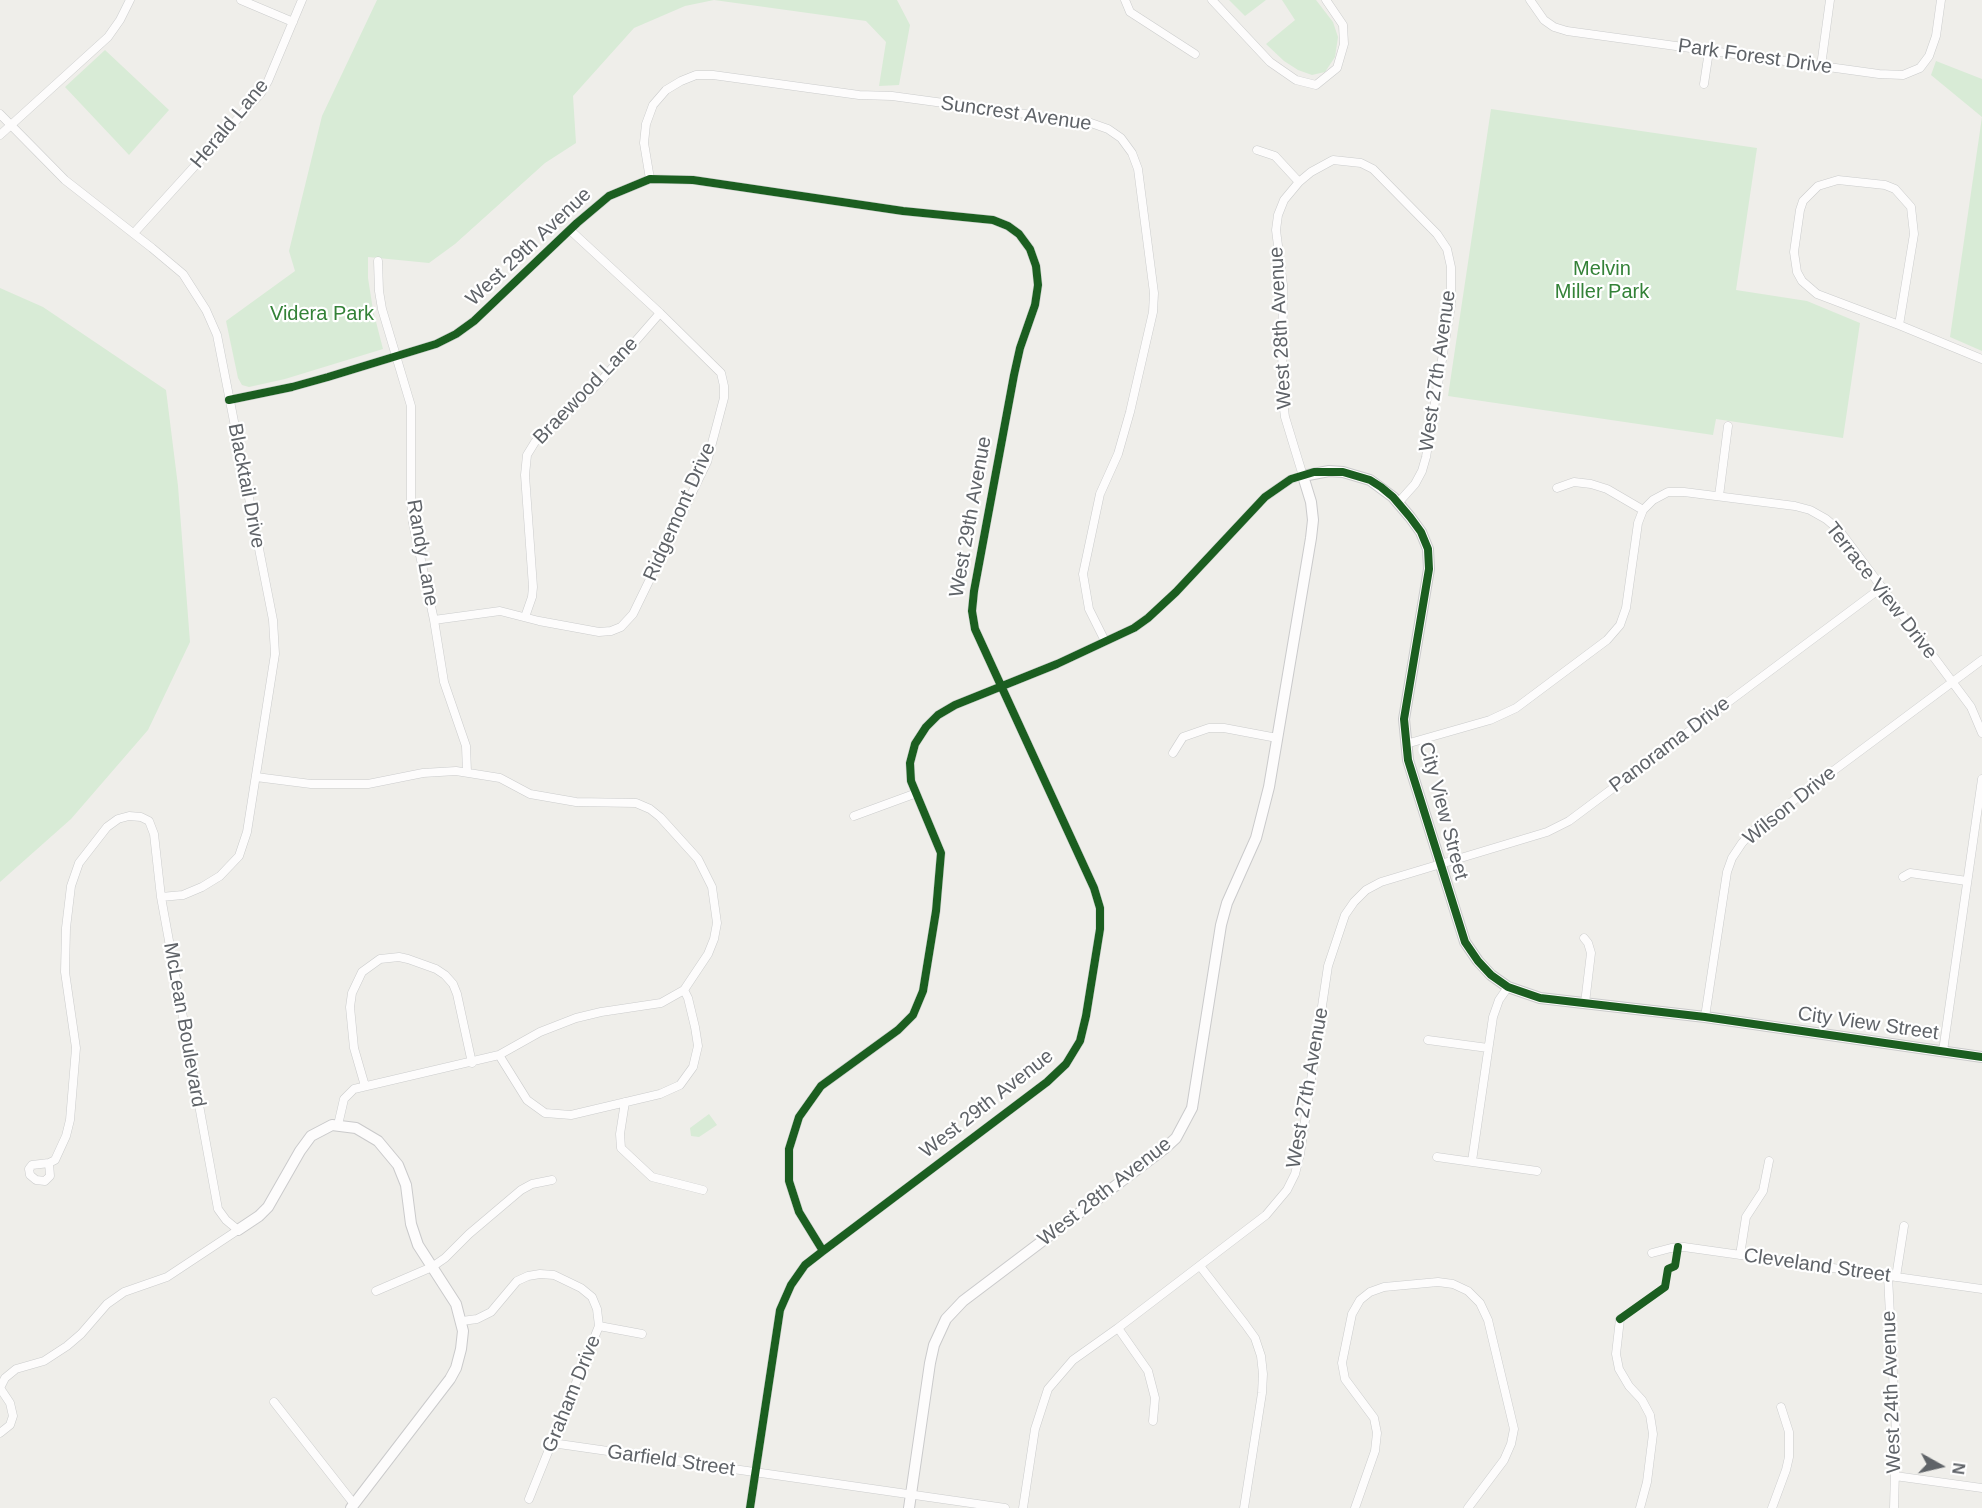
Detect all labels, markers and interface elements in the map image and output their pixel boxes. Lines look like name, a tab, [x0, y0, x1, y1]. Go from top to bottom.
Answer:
street label: Park Forest Drive	[1676, 34, 1834, 80]
street label: Herald Lane	[186, 75, 274, 173]
street label: Suncrest Avenue	[939, 92, 1093, 136]
street label: West 29th Avenue	[461, 183, 597, 311]
street label: West 28th Avenue	[1265, 246, 1297, 410]
park label: Melvin Miller Park	[1555, 257, 1649, 304]
street label: West 27th Avenue	[1415, 289, 1461, 453]
park label: Videra Park	[270, 302, 374, 326]
street label: Braewood Lane	[529, 332, 643, 450]
street label: Blacktail Drive	[222, 422, 270, 550]
street label: West 29th Avenue	[945, 435, 997, 599]
street label: Ridgemont Drive	[639, 439, 721, 585]
street label: Randy Lane	[401, 498, 443, 608]
street label: Terrace View Drive	[1820, 518, 1942, 664]
street label: Panorama Drive	[1605, 692, 1735, 798]
street label: City View Street	[1413, 739, 1473, 883]
street label: Wilson Drive	[1739, 761, 1841, 851]
street label: McLean Boulevard	[158, 941, 210, 1109]
street label: City View Street	[1796, 1002, 1940, 1046]
street label: West 27th Avenue	[1282, 1006, 1334, 1170]
street label: West 29th Avenue	[916, 1044, 1058, 1164]
street label: West 28th Avenue	[1034, 1132, 1176, 1252]
street label: Cleveland Street	[1742, 1244, 1892, 1288]
street label: West 24th Avenue	[1877, 1310, 1907, 1474]
street label: Graham Drive	[538, 1332, 606, 1456]
north arrow	[1910, 1436, 1970, 1496]
street label: Garfield Street	[605, 1440, 737, 1482]
text: N	[1949, 1462, 1968, 1475]

